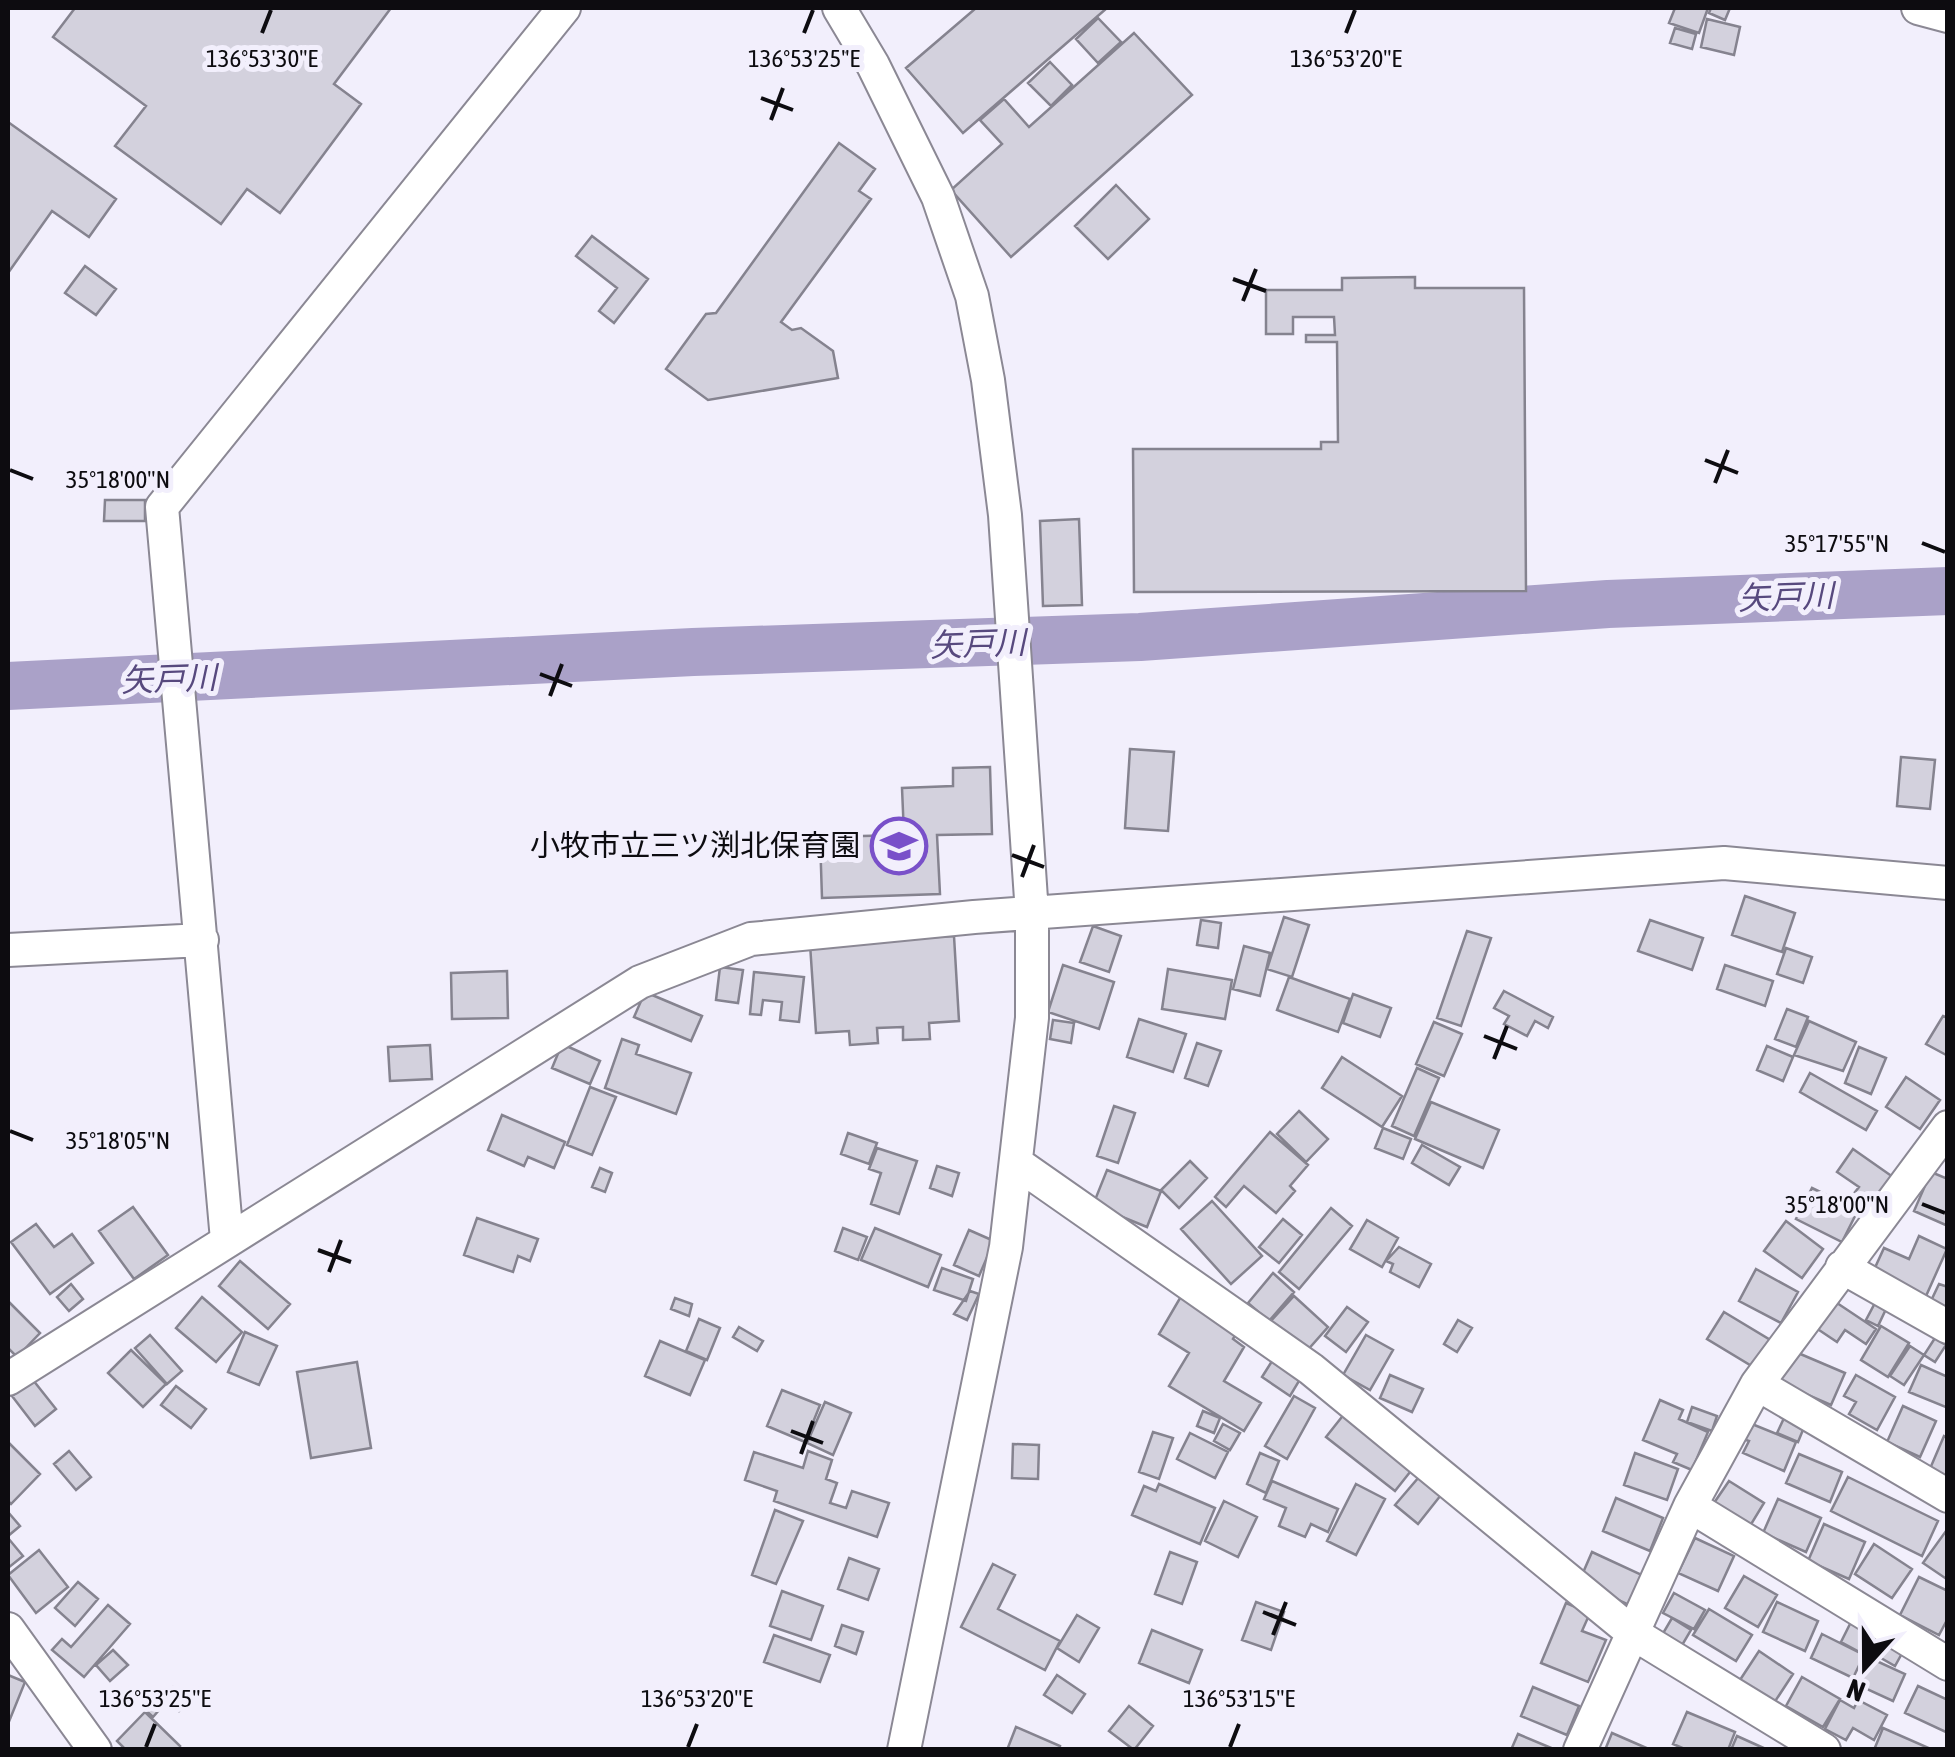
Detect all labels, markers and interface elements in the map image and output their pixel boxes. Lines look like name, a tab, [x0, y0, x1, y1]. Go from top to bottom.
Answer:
text: 136°53'30"E	[206, 44, 318, 72]
text: 136°53'25"E	[748, 44, 860, 72]
text: 136°53'20"E	[1290, 44, 1402, 72]
text: 35°18'00"N	[66, 465, 170, 493]
text: 35°17'55"N	[1785, 529, 1889, 557]
water label: 矢戸川	[1737, 576, 1838, 617]
water label: 矢戸川	[929, 623, 1030, 664]
water label: 矢戸川	[120, 658, 221, 699]
school or university icon: 小牧市立三ツ渕北保育園	[869, 816, 929, 876]
place label: 小牧市立三ツ渕北保育園	[530, 828, 860, 862]
text: 35°18'05"N	[66, 1126, 170, 1154]
text: 35°18'00"N	[1785, 1190, 1889, 1218]
north arrow	[1815, 1617, 1915, 1717]
text: N	[1843, 1672, 1869, 1708]
text: 136°53'25"E	[99, 1684, 211, 1712]
text: 136°53'20"E	[641, 1684, 753, 1712]
text: 136°53'15"E	[1183, 1684, 1295, 1712]

